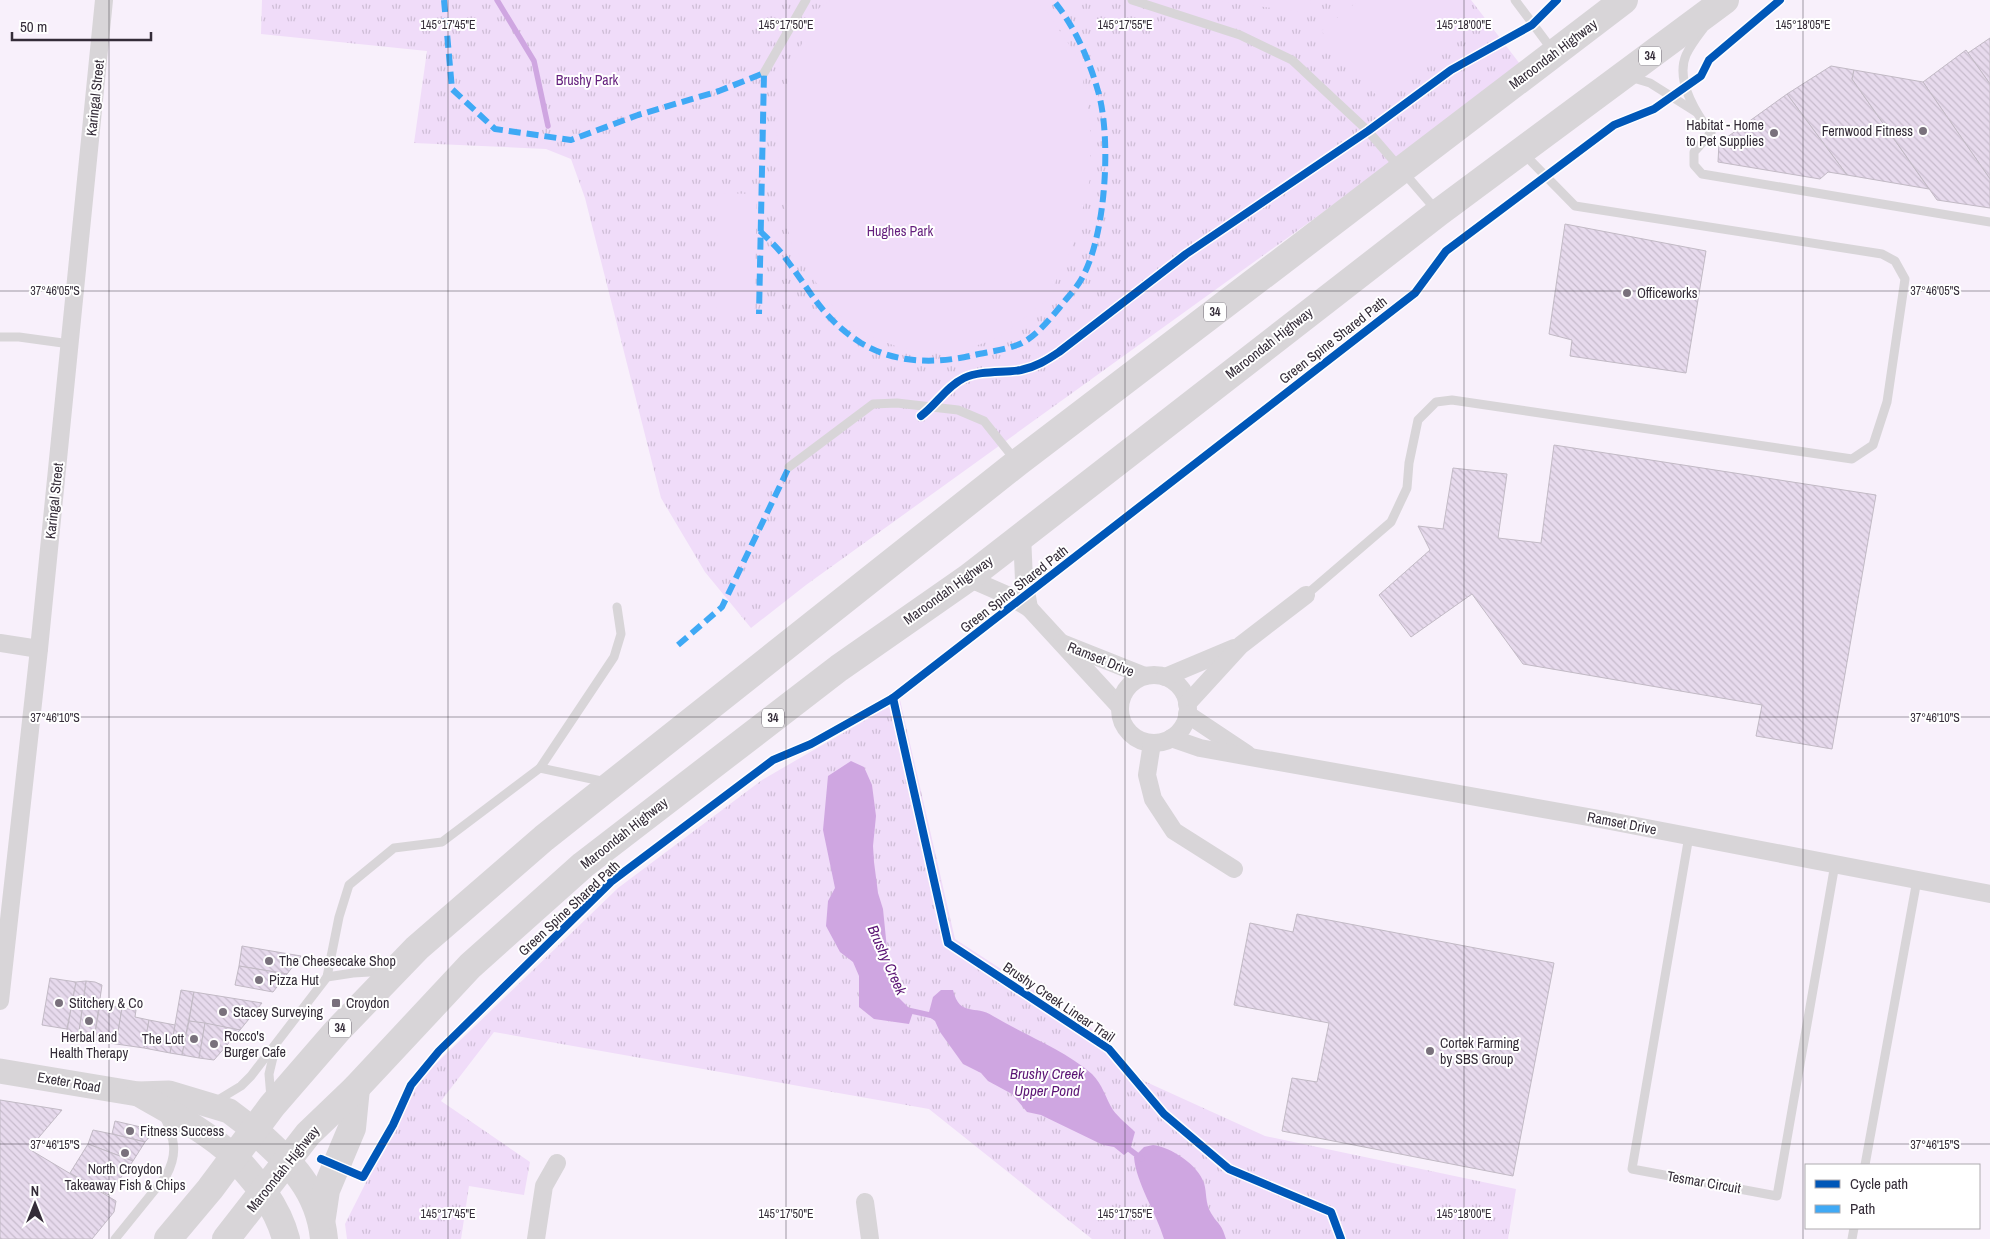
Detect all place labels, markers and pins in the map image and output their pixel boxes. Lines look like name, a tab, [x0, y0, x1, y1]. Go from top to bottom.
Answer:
place label: Habitat - Home to Pet Supplies	[1686, 116, 1764, 150]
place label: Fernwood Fitness	[1822, 122, 1913, 140]
marker: Fernwood Fitness	[1917, 125, 1929, 137]
marker: Habitat - Home to Pet Supplies	[1768, 127, 1780, 139]
place label: Officeworks	[1637, 284, 1698, 302]
marker: Officeworks	[1621, 287, 1633, 299]
place label: The Cheesecake Shop	[279, 952, 396, 970]
marker: The Cheesecake Shop	[263, 955, 275, 967]
place label: Pizza Hut	[269, 971, 319, 989]
marker: Pizza Hut	[253, 974, 265, 986]
place label: Stitchery & Co	[69, 994, 143, 1012]
place label: Croydon	[346, 994, 389, 1012]
marker: Stitchery & Co	[53, 997, 65, 1009]
marker: Croydon	[330, 997, 342, 1009]
place label: Stacey Surveying	[233, 1003, 324, 1021]
marker: Stacey Surveying	[217, 1006, 229, 1018]
marker: Herbal and Health Therapy	[83, 1015, 95, 1027]
place label: Rocco's Burger Cafe	[224, 1027, 286, 1061]
place label: Herbal and Health Therapy	[50, 1028, 128, 1062]
place label: The Lott	[142, 1030, 184, 1048]
marker: The Lott	[188, 1033, 200, 1045]
place label: Cortek Farming by SBS Group	[1440, 1034, 1520, 1068]
marker: Rocco's Burger Cafe	[208, 1038, 220, 1050]
marker: Cortek Farming by SBS Group	[1424, 1045, 1436, 1057]
place label: Fitness Success	[140, 1122, 224, 1140]
marker: Fitness Success	[124, 1125, 136, 1137]
marker: North Croydon Takeaway Fish & Chips	[119, 1147, 131, 1159]
place label: North Croydon Takeaway Fish & Chips	[65, 1160, 186, 1194]

